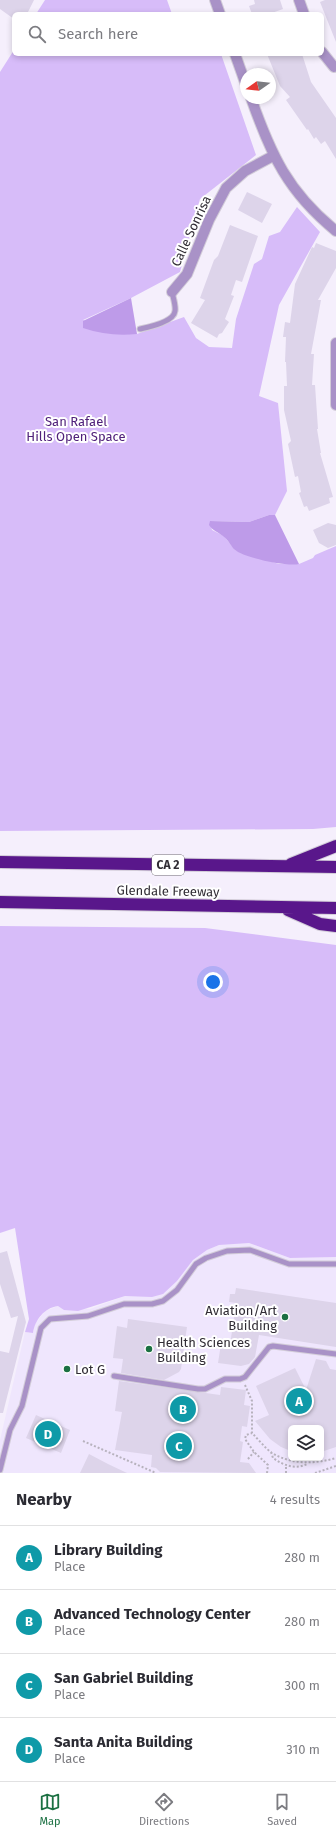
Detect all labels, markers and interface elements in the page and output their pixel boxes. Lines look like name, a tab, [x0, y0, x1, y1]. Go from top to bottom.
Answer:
search box	[12, 12, 324, 56]
icon: search	[26, 23, 48, 45]
text: Search here	[58, 25, 138, 43]
north arrow	[240, 68, 276, 104]
street label: Calle Sonrisa	[168, 193, 214, 269]
park label: San Rafael Hills Open Space	[26, 414, 126, 444]
road number: CA 2	[152, 855, 184, 875]
street label: Glendale Freeway	[116, 883, 220, 899]
your location	[203, 972, 223, 992]
place label: Aviation/Art Building	[205, 1303, 277, 1333]
marker: Aviation/Art Building	[280, 1312, 290, 1322]
place label: Health Sciences Building	[157, 1335, 250, 1365]
marker: Health Sciences Building	[144, 1344, 154, 1354]
place label: Lot G	[75, 1362, 105, 1377]
marker: Lot G	[62, 1364, 72, 1374]
pin: A	[286, 1386, 312, 1416]
pin: B	[170, 1394, 196, 1424]
pin: D	[35, 1419, 61, 1449]
map controls	[288, 1425, 324, 1461]
button: layers	[288, 1425, 324, 1461]
pin: C	[166, 1431, 192, 1461]
text: Nearby	[16, 1489, 71, 1510]
text: 4 results	[270, 1492, 320, 1507]
text: Library Building	[54, 1541, 163, 1559]
text: A	[25, 1550, 33, 1565]
text: 280 m	[285, 1550, 320, 1565]
text: Place	[54, 1559, 85, 1574]
text: Advanced Technology Center	[54, 1605, 250, 1623]
text: B	[25, 1614, 33, 1629]
text: 280 m	[285, 1614, 320, 1629]
text: Place	[54, 1623, 85, 1638]
text: San Gabriel Building	[54, 1669, 193, 1687]
text: C	[25, 1678, 33, 1693]
text: 300 m	[284, 1678, 320, 1693]
text: Place	[54, 1687, 85, 1702]
text: Santa Anita Building	[54, 1733, 193, 1751]
text: D	[25, 1742, 33, 1757]
text: 310 m	[286, 1742, 320, 1757]
text: Place	[54, 1751, 85, 1766]
tab: Map	[39, 1791, 61, 1828]
tab: Directions	[139, 1791, 189, 1828]
tab: Saved	[267, 1791, 297, 1828]

